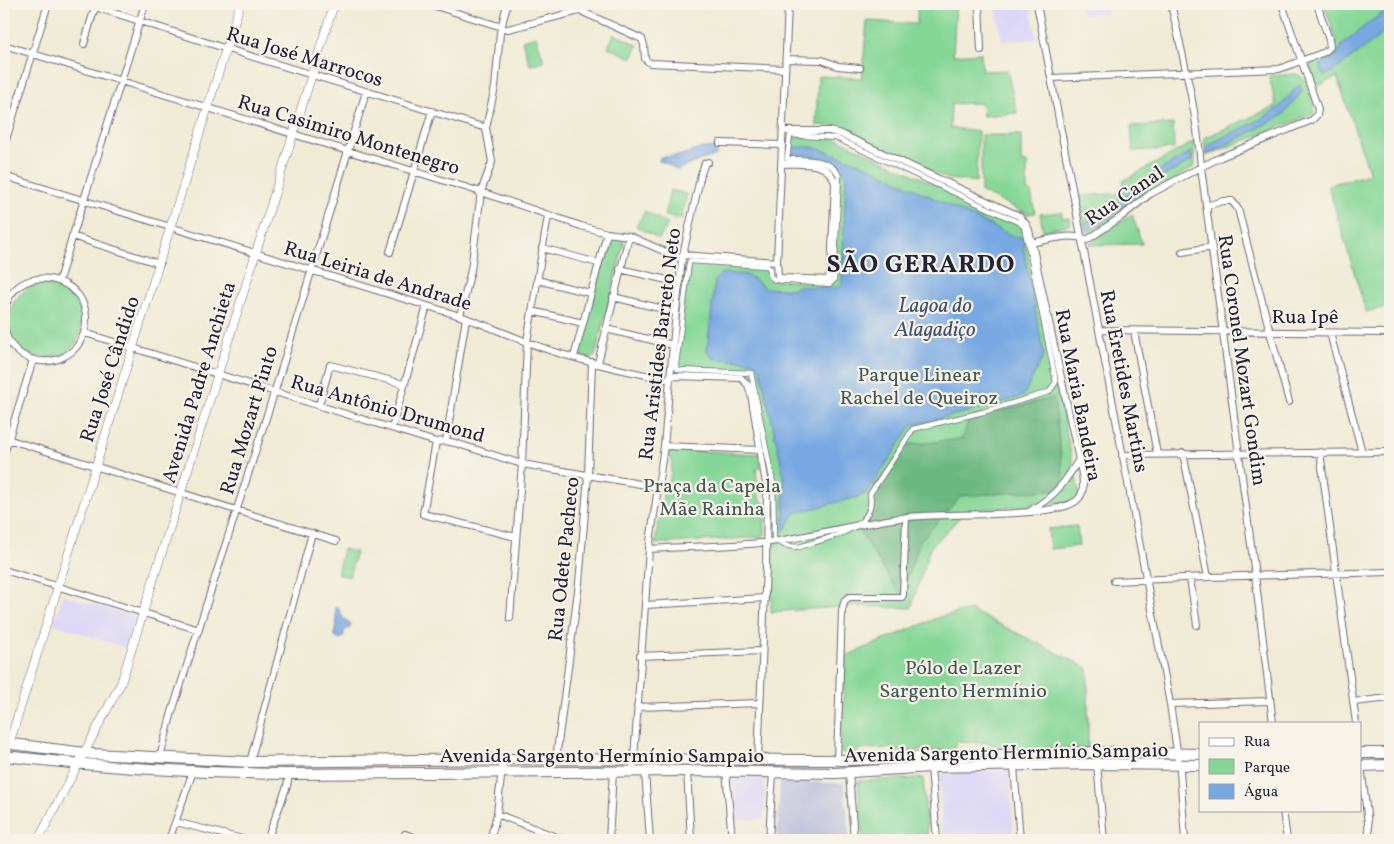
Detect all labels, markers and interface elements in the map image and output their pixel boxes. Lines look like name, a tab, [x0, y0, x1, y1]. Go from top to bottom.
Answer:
street label: Rua José Marrocos	[223, 21, 386, 95]
street label: Rua Casimiro Montenegro	[234, 89, 463, 183]
street label: Rua Canal	[1080, 160, 1170, 233]
street label: Rua Aristides Barreto Neto	[633, 226, 689, 462]
street label: Rua Coronel Mozart Gondim	[1210, 233, 1273, 488]
street label: Rua Leiria de Andrade	[280, 235, 475, 319]
district label: SÃO GERARDO	[826, 248, 1016, 283]
street label: Avenida Padre Anchieta	[156, 278, 244, 487]
street label: Rua Eretides Martins	[1092, 288, 1154, 475]
water label: Lagoa do Alagadiço	[894, 292, 976, 345]
street label: Rua José Cândido	[74, 293, 148, 446]
street label: Rua Ipê	[1272, 304, 1338, 332]
street label: Rua Maria Bandeira	[1047, 307, 1108, 484]
street label: Rua Mozart Pinto	[214, 343, 286, 498]
park label: Parque Linear Rachel de Queiroz	[840, 362, 998, 413]
street label: Rua Antônio Drumond	[287, 369, 488, 451]
park label: Praça da Capela Mãe Rainha	[643, 473, 781, 524]
street label: Rua Odete Pacheco	[542, 475, 588, 643]
park label: Pólo de Lazer Sargento Hermínio	[879, 655, 1047, 706]
legend	[1199, 722, 1362, 812]
text: Rua	[1244, 732, 1270, 753]
street label: Avenida Sargento Hermínio Sampaio	[844, 737, 1168, 771]
street label: Avenida Sargento Hermínio Sampaio	[440, 743, 764, 771]
text: Parque	[1244, 758, 1290, 779]
text: Água	[1244, 782, 1278, 803]

